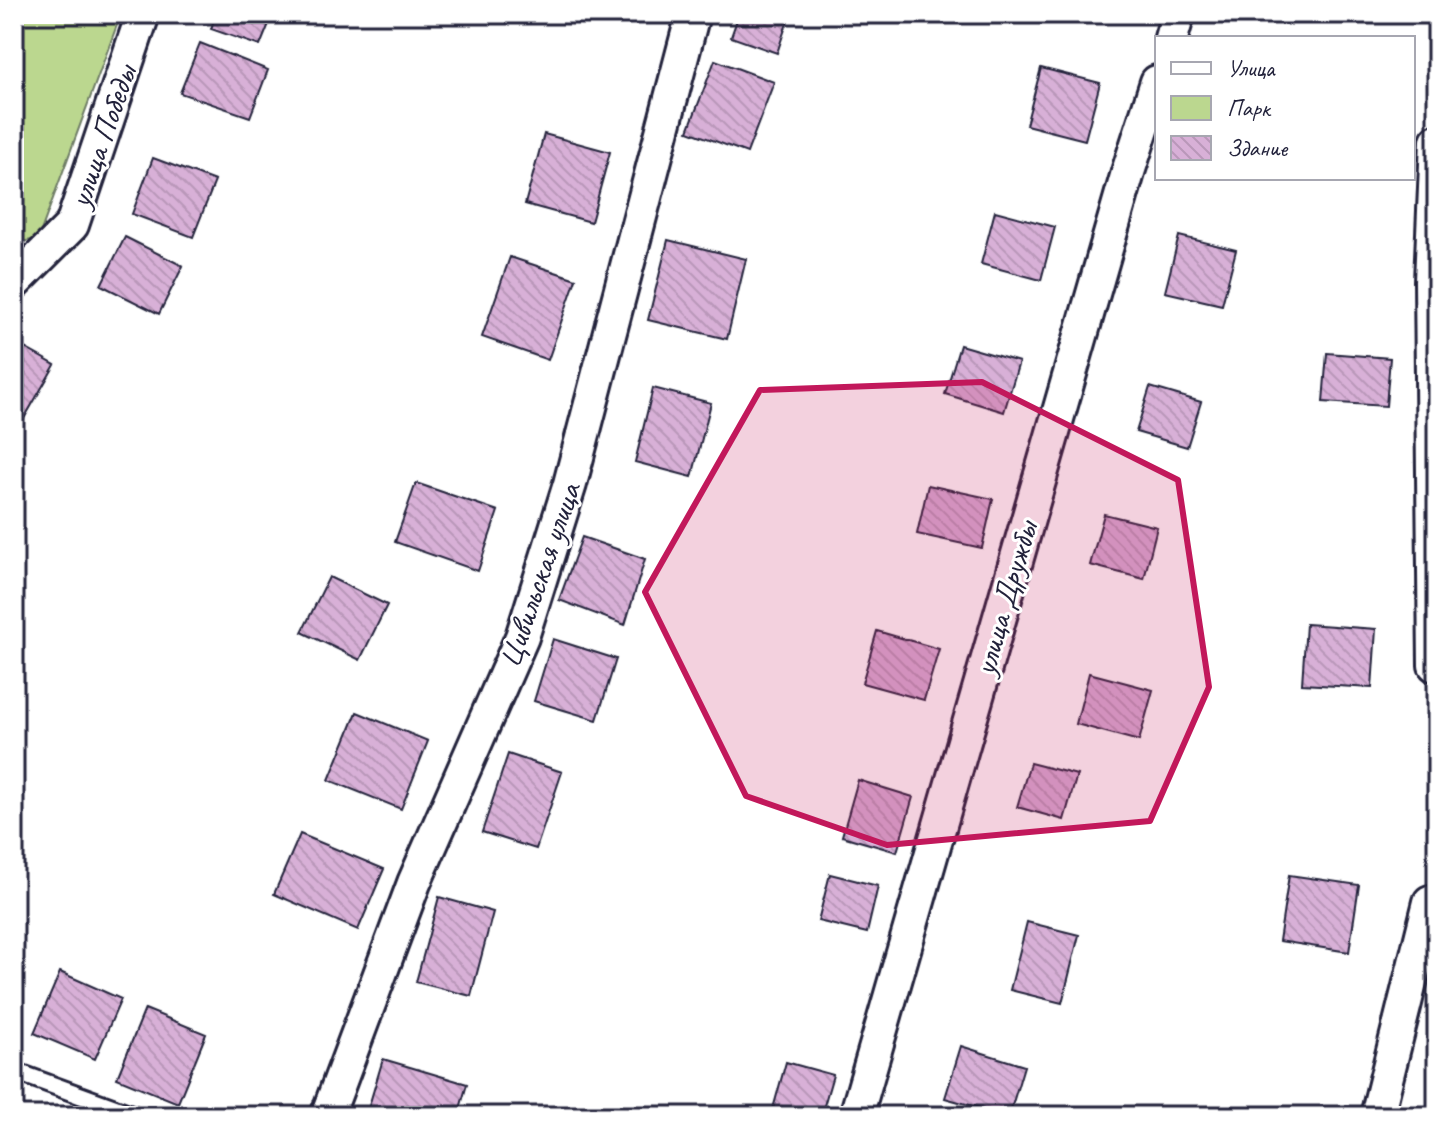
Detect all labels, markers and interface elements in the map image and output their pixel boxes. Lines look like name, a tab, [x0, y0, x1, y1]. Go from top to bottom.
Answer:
legend	[1155, 36, 1415, 180]
text: Улица	[1227, 53, 1276, 83]
street label: улица Победы	[58, 58, 147, 215]
text: Парк	[1227, 93, 1272, 123]
text: Здание	[1227, 133, 1289, 163]
street label: Цивильская улица	[489, 476, 591, 673]
street label: улица Дружбы	[963, 515, 1048, 682]

